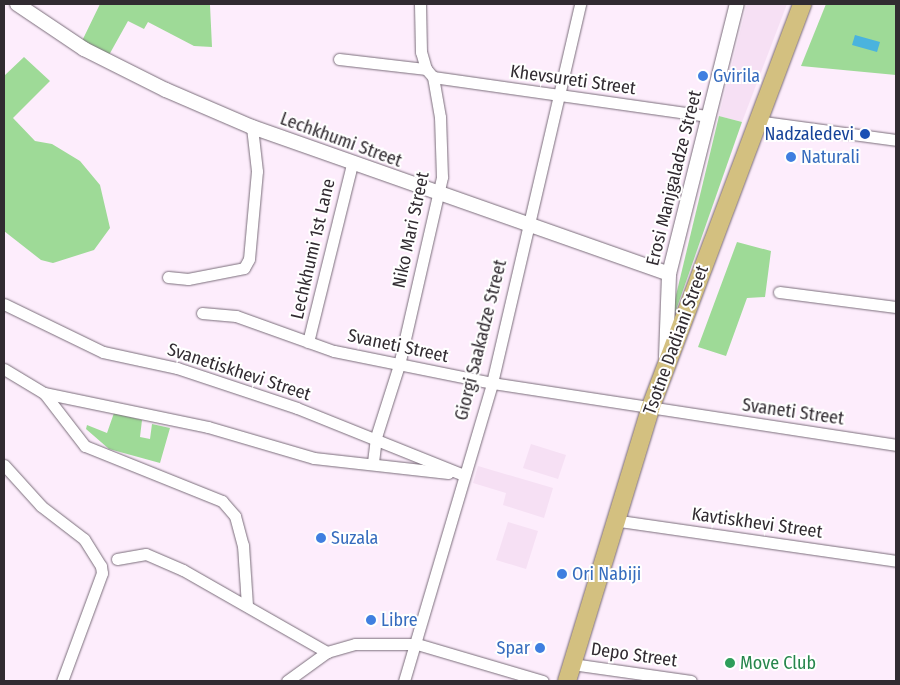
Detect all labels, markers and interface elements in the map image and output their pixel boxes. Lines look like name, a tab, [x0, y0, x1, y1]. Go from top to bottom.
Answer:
street label: Khevsureti Street	[509, 61, 637, 99]
place label: Gvirila	[713, 65, 760, 87]
marker: Gvirila	[697, 70, 709, 82]
street label: Erosi Manjgaladze Street	[642, 88, 706, 268]
street label: Lechkhumi Street	[277, 108, 405, 172]
place label: Nadzaledevi	[765, 123, 854, 145]
marker: Nadzaledevi	[858, 127, 872, 141]
place label: Naturali	[801, 146, 860, 168]
marker: Naturali	[785, 151, 797, 163]
street label: Niko Mari Street	[388, 170, 434, 290]
street label: Lechkhumi 1st Lane	[286, 177, 340, 321]
street label: Giorgi Saakadze Street	[451, 257, 511, 423]
street label: Tsotne Dadiani Street	[639, 262, 713, 418]
street label: Svaneti Street	[346, 325, 450, 367]
street label: Svanetiskhevi Street	[165, 339, 313, 405]
street label: Svaneti Street	[741, 394, 845, 430]
street label: Kavtiskhevi Street	[690, 503, 824, 543]
place label: Suzala	[331, 527, 378, 549]
marker: Suzala	[315, 532, 327, 544]
place label: Ori Nabiji	[572, 563, 641, 585]
marker: Ori Nabiji	[556, 568, 568, 580]
place label: Libre	[381, 609, 418, 631]
marker: Libre	[365, 614, 377, 626]
place label: Spar	[497, 637, 530, 659]
street label: Depo Street	[589, 638, 679, 672]
marker: Spar	[534, 642, 546, 654]
place label: Move Club	[740, 652, 816, 674]
marker: Move Club	[724, 657, 736, 669]

